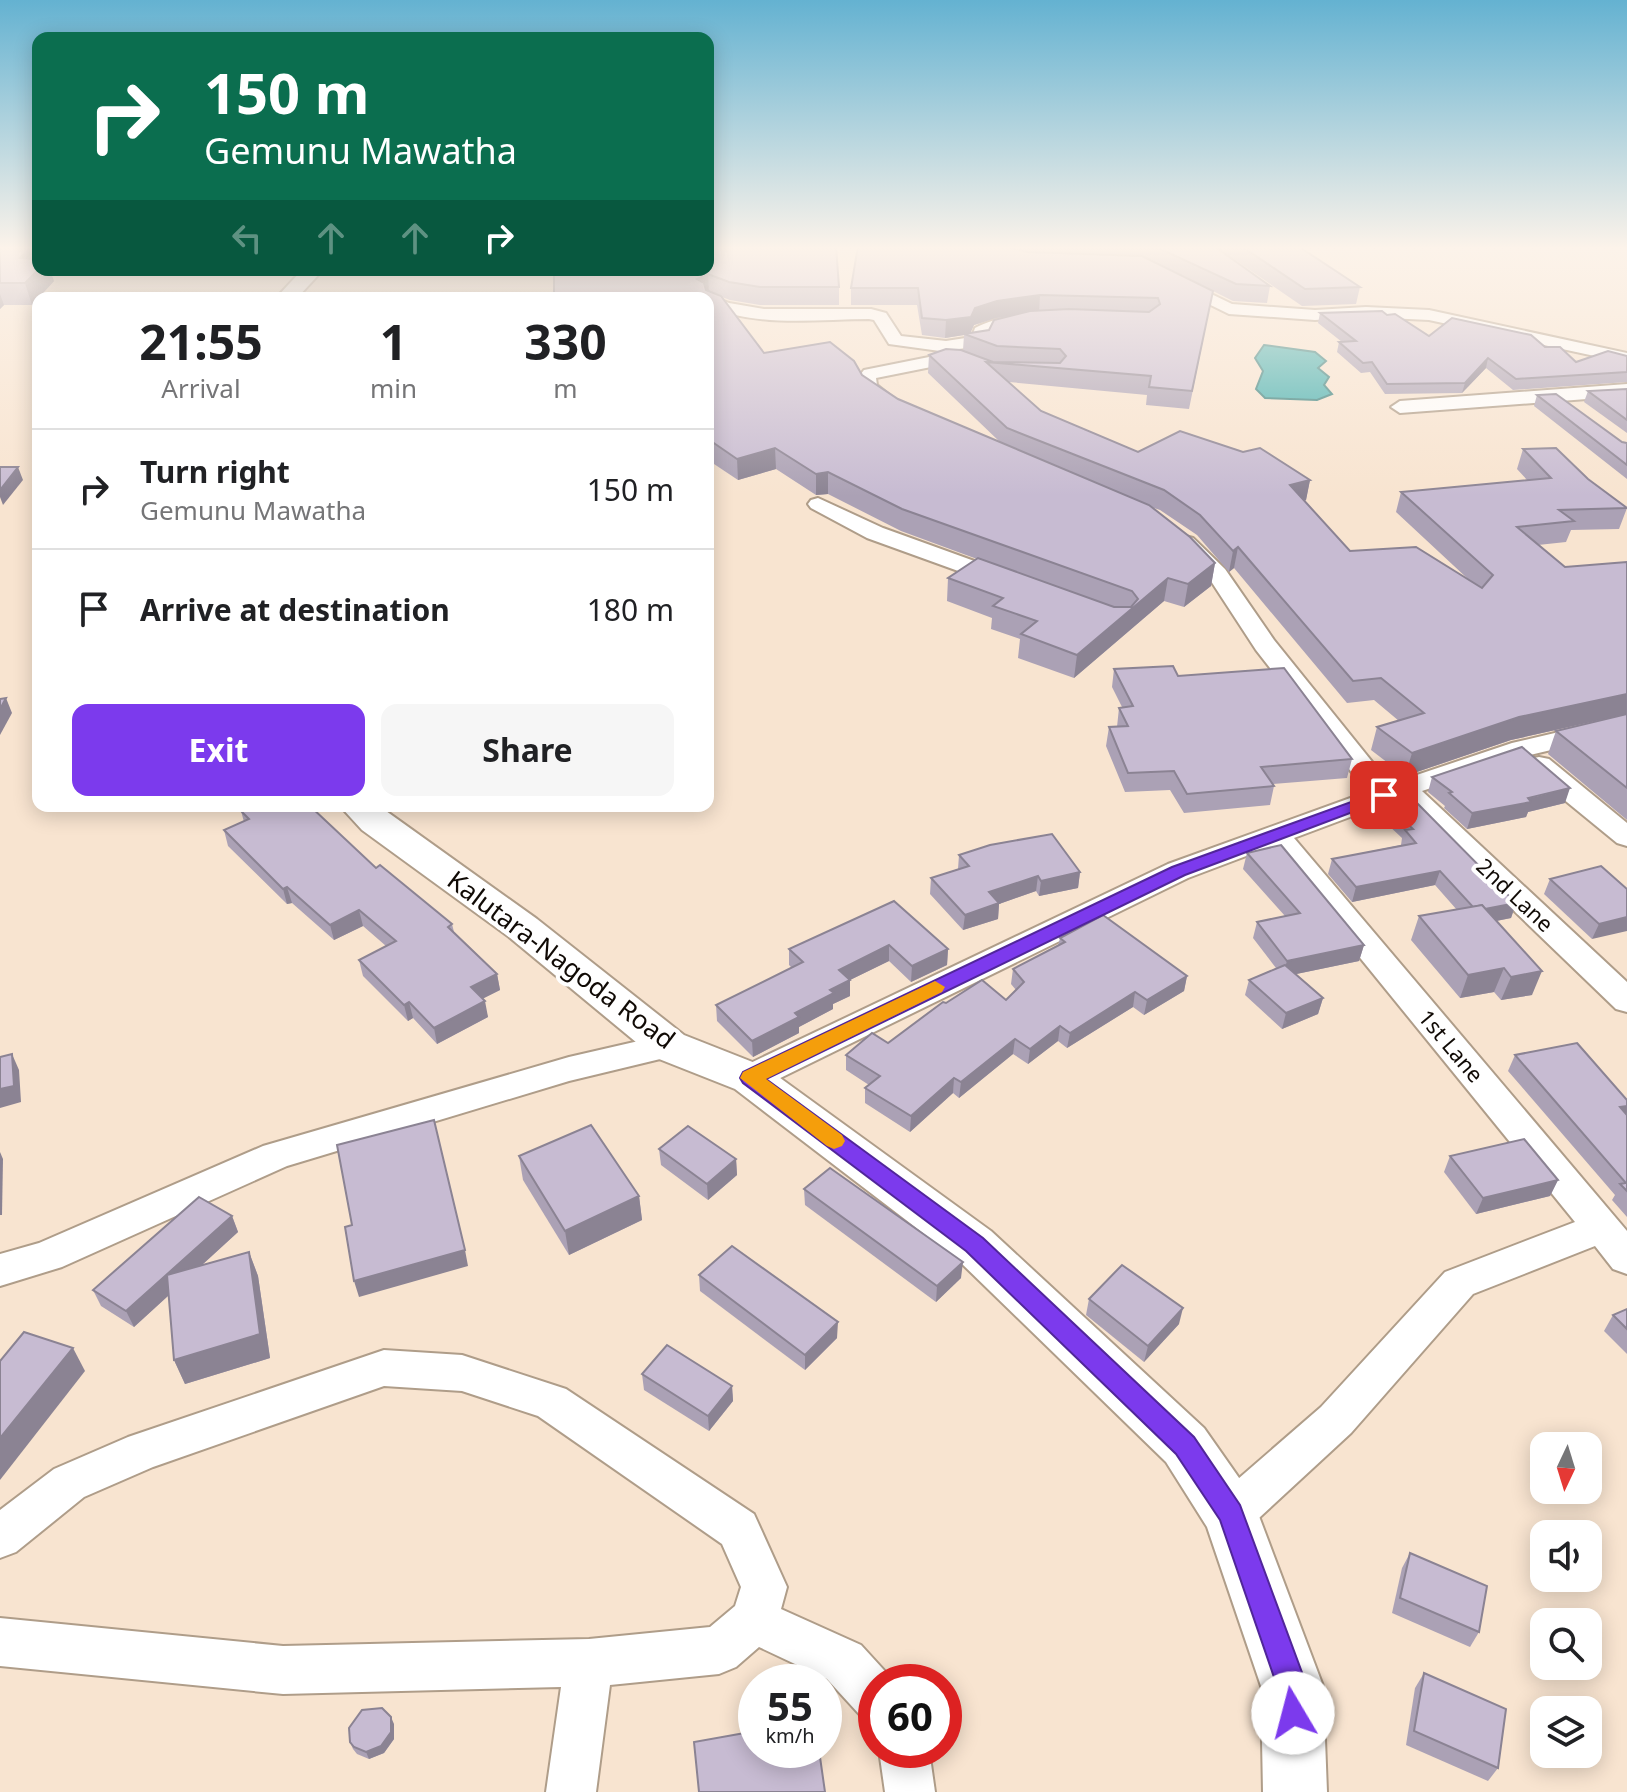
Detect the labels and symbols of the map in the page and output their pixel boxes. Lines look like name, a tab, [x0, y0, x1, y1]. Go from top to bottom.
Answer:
pin	[1350, 761, 1418, 829]
street label: 2nd Lane	[1471, 851, 1561, 938]
street label: Kalutara-Nagoda Road	[440, 862, 683, 1057]
street label: 1st Lane	[1412, 1003, 1491, 1088]
north arrow	[1530, 1432, 1602, 1504]
speed limit sign: 60	[858, 1664, 962, 1768]
position arrow	[1251, 1671, 1335, 1755]

